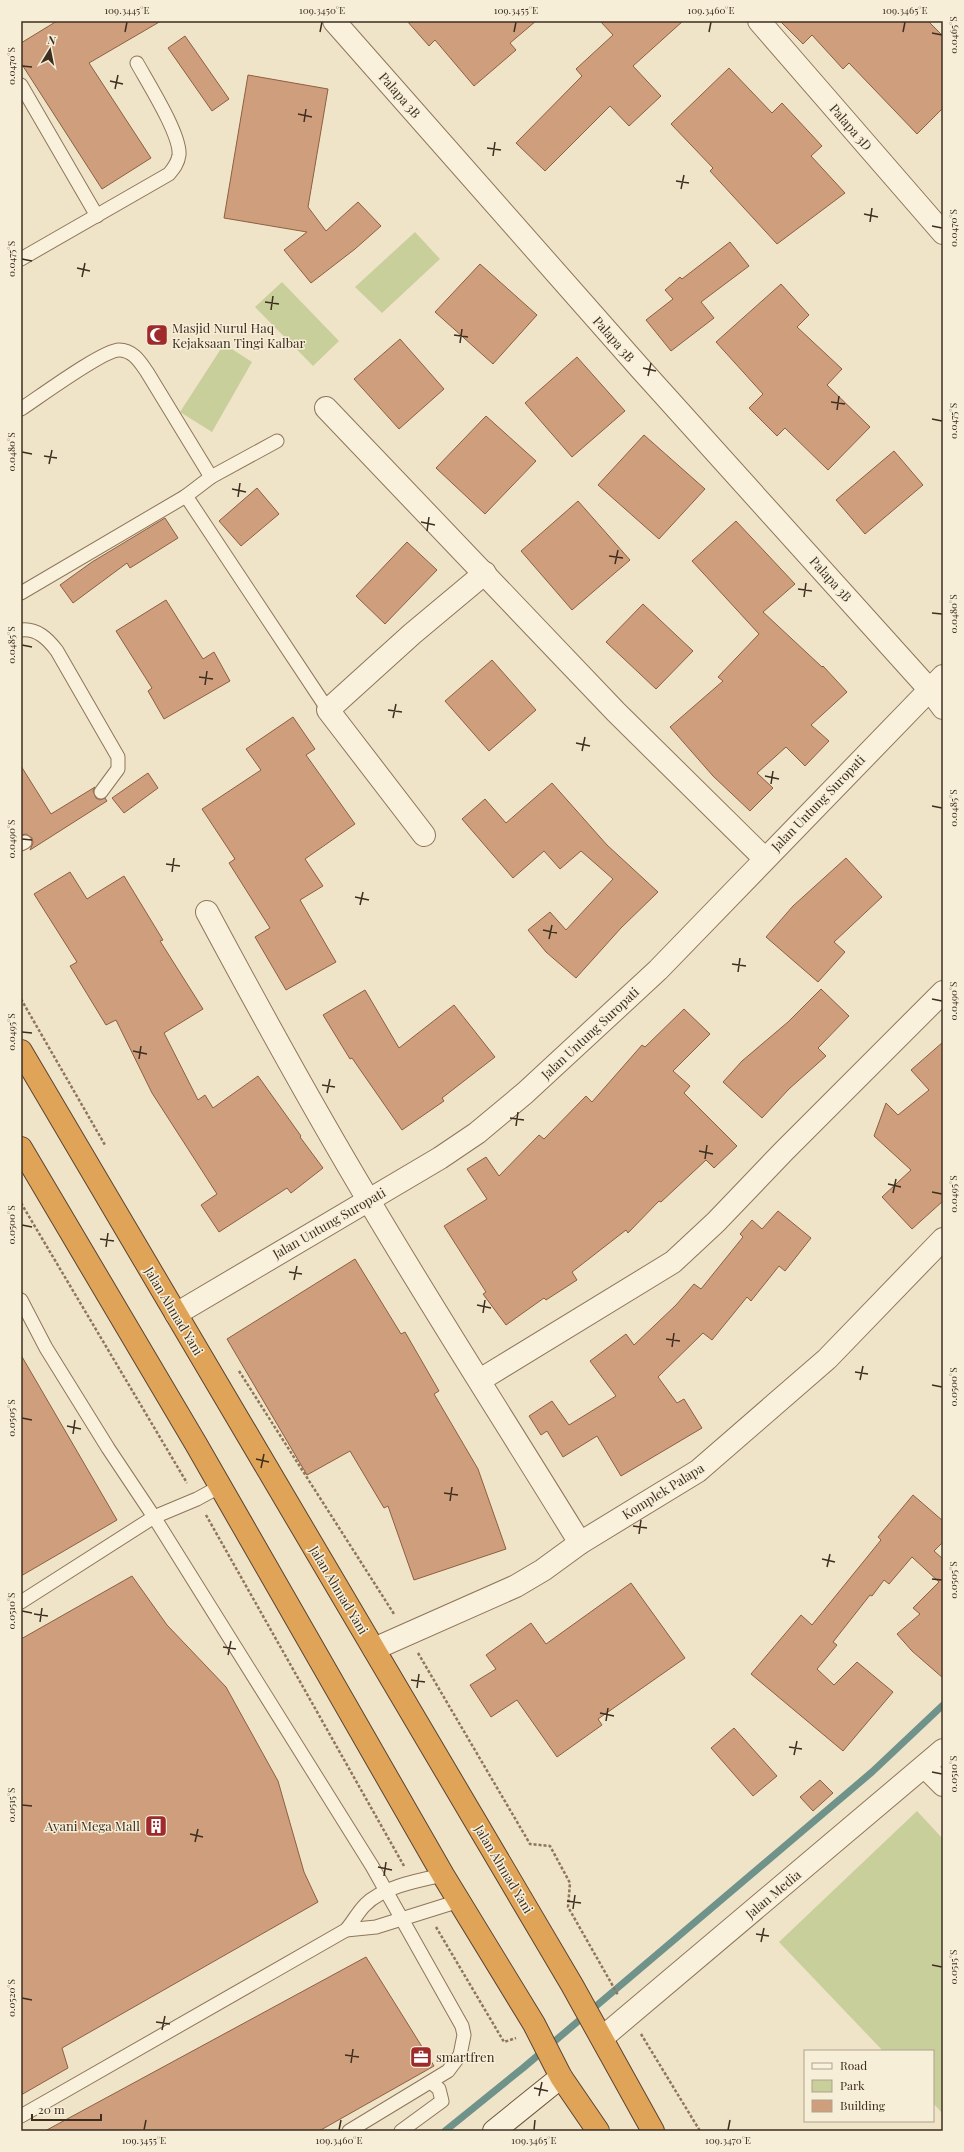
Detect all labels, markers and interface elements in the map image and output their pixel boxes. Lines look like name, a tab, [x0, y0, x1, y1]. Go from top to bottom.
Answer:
text: 109.3445°E	[104, 3, 150, 17]
text: 109.3450°E	[299, 3, 345, 17]
text: 109.3455°E	[494, 3, 538, 17]
text: 109.3460°E	[687, 3, 735, 17]
text: 109.3465°E	[882, 3, 928, 17]
text: 0.0465°S	[946, 16, 960, 54]
north arrow	[30, 30, 70, 70]
text: N	[47, 32, 57, 48]
text: 0.0470°S	[4, 47, 18, 85]
street label: Palapa 3B	[376, 68, 425, 121]
street label: Palapa 3D	[826, 100, 876, 154]
text: 0.0470°S	[946, 209, 960, 247]
text: 0.0475°S	[4, 241, 18, 277]
street label: Palapa 3B	[590, 312, 639, 365]
place label: Masjid Nurul Haq Kejaksaan Tingi Kalbar	[172, 319, 306, 351]
mosque icon: Masjid Nurul Haq Kejaksaan Tingi Kalbar	[144, 322, 170, 348]
text: 0.0475°S	[946, 403, 960, 439]
text: 0.0480°S	[4, 432, 18, 472]
street label: Palapa 3B	[807, 552, 856, 605]
text: 0.0480°S	[946, 594, 960, 634]
text: 0.0485°S	[4, 626, 18, 664]
street label: Jalan Untung Suropati	[767, 751, 868, 855]
text: 0.0485°S	[946, 789, 960, 827]
text: 0.0490°S	[4, 820, 18, 858]
text: 0.0490°S	[946, 982, 960, 1020]
street label: Jalan Untung Suropati	[536, 983, 642, 1083]
text: 0.0495°S	[4, 1013, 18, 1051]
text: 0.0495°S	[946, 1175, 960, 1213]
street label: Jalan Untung Suropati	[268, 1183, 388, 1262]
text: 0.0500°S	[4, 1205, 18, 1245]
street label: Jalan Ahmad Yani	[141, 1263, 208, 1358]
text: 0.0500°S	[946, 1367, 960, 1407]
text: 0.0505°S	[4, 1399, 18, 1437]
street label: Komplek Palapa	[619, 1458, 707, 1523]
street label: Jalan Ahmad Yani	[306, 1542, 373, 1637]
text: 0.0505°S	[946, 1561, 960, 1599]
text: 0.0510°S	[4, 1593, 18, 1629]
text: 0.0510°S	[946, 1756, 960, 1792]
text: 0.0515°S	[4, 1787, 18, 1823]
building icon: Ayani Mega Mall	[143, 1813, 169, 1839]
place label: Ayani Mega Mall	[44, 1817, 140, 1834]
street label: Jalan Ahmad Yani	[471, 1821, 538, 1916]
street label: Jalan Media	[741, 1865, 804, 1922]
text: 0.0515°S	[946, 1949, 960, 1985]
text: 0.0520°S	[4, 1979, 18, 2017]
office icon: smartfren	[408, 2044, 434, 2070]
place label: smartfren	[436, 2048, 495, 2065]
legend	[804, 2050, 934, 2122]
text: Road	[840, 2057, 867, 2073]
text: Park	[840, 2077, 865, 2093]
scale bar	[32, 2096, 101, 2122]
text: Building	[840, 2097, 886, 2113]
text: 20 m	[38, 2101, 65, 2117]
text: 109.3455°E	[122, 2133, 166, 2147]
text: 109.3460°E	[315, 2133, 363, 2147]
text: 109.3465°E	[511, 2133, 557, 2147]
text: 109.3470°E	[705, 2133, 751, 2147]

